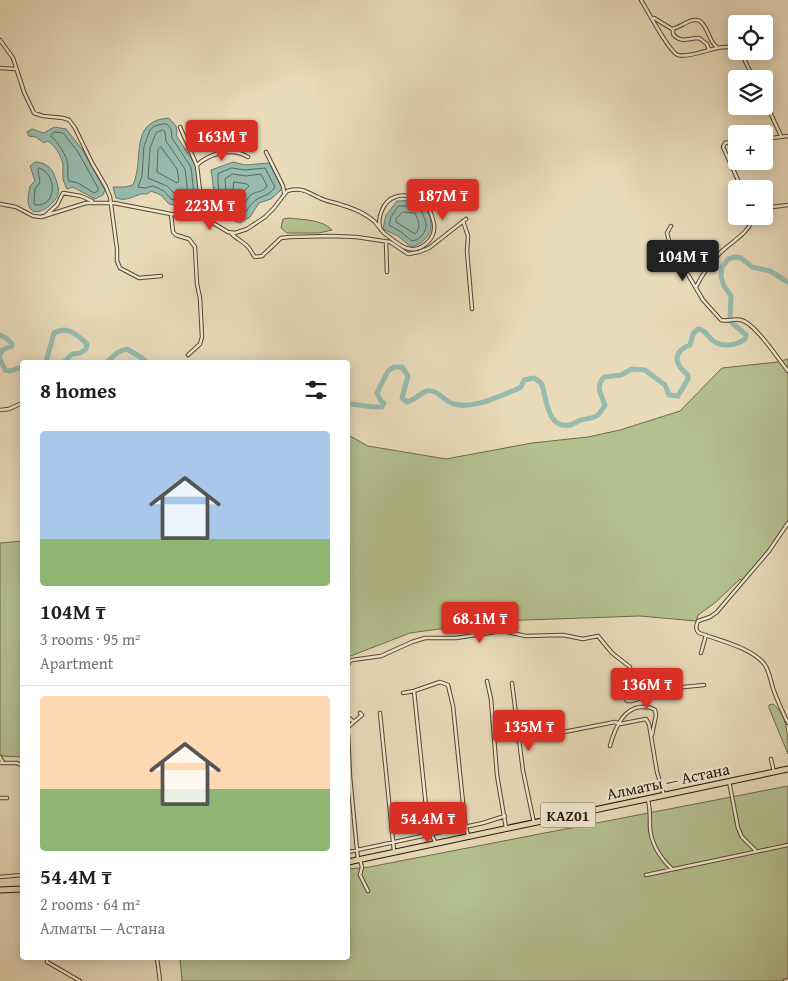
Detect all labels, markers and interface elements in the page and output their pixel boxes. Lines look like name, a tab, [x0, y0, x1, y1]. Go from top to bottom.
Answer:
map controls	[728, 15, 773, 225]
button: locate	[728, 15, 773, 60]
button: layers	[728, 70, 773, 115]
pin: 163M ₸	[181, 120, 263, 162]
text: 163M ₸	[197, 124, 247, 148]
button: +	[728, 125, 773, 170]
pin: 187M ₸	[402, 178, 484, 221]
button: −	[728, 180, 773, 225]
text: 187M ₸	[418, 183, 468, 207]
pin: 223M ₸	[169, 188, 251, 231]
text: 223M ₸	[185, 193, 235, 217]
pin: 104M ₸	[642, 240, 724, 282]
text: 104M ₸	[658, 244, 708, 268]
text: 8 homes	[40, 375, 116, 406]
icon: filters	[302, 376, 330, 404]
icon: home	[140, 463, 230, 553]
text: 104M ₸	[40, 596, 106, 627]
pin: 68.1M ₸	[434, 602, 526, 644]
text: 68.1M ₸	[453, 606, 507, 630]
text: 3 rooms · 95 m²	[40, 627, 140, 651]
text: Apartment	[40, 651, 113, 675]
pin: 136M ₸	[606, 668, 688, 710]
text: 136M ₸	[622, 672, 672, 696]
pin: 135M ₸	[488, 710, 570, 752]
text: 135M ₸	[504, 714, 554, 738]
icon: home	[140, 729, 230, 819]
street label: Алматы — Астана	[604, 756, 732, 806]
pin: 54.4M ₸	[382, 802, 474, 844]
road number: KАZ01	[540, 802, 596, 828]
text: 54.4M ₸	[401, 806, 455, 830]
text: 54.4M ₸	[40, 861, 112, 892]
text: 2 rooms · 64 m²	[40, 892, 140, 916]
text: Алматы — Астана	[40, 916, 165, 940]

